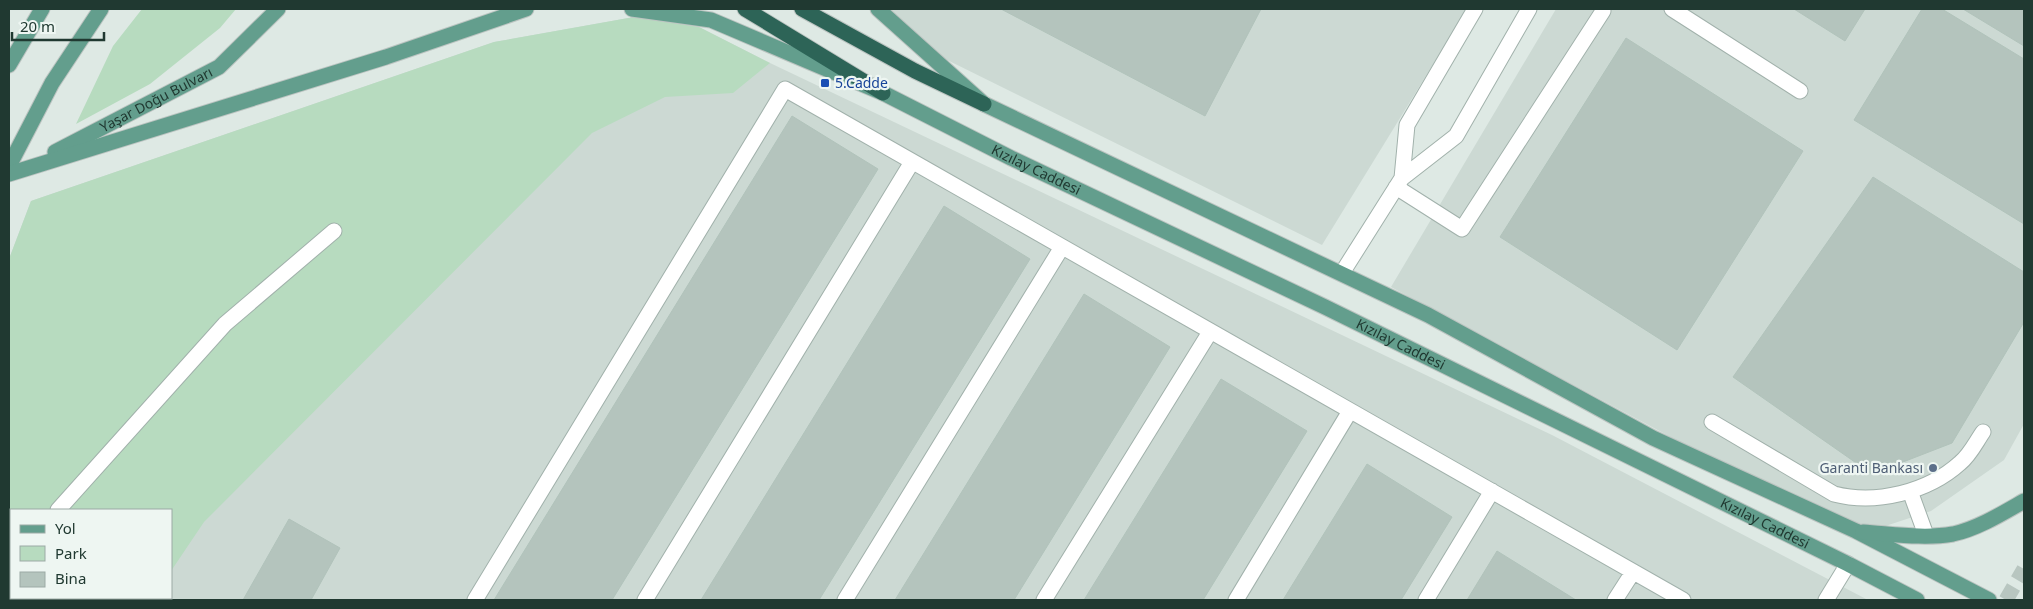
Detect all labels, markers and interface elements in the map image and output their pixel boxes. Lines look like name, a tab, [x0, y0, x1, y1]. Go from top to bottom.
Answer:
scale bar	[12, 10, 105, 42]
text: 20 m	[20, 16, 55, 36]
street label: Yaşar Doğu Bulvarı	[96, 62, 216, 136]
place label: 5.Cadde	[835, 73, 888, 92]
marker: 5.Cadde	[819, 77, 831, 89]
street label: Kızılay Caddesi	[988, 140, 1084, 199]
street label: Kızılay Caddesi	[1353, 314, 1449, 374]
place label: Garanti Bankası	[1819, 458, 1923, 477]
marker: Garanti Bankası	[1927, 462, 1939, 474]
street label: Kızılay Caddesi	[1718, 493, 1813, 553]
legend	[10, 509, 172, 599]
text: Yol	[55, 518, 76, 538]
text: Park	[55, 543, 87, 563]
text: Bina	[55, 568, 86, 588]

